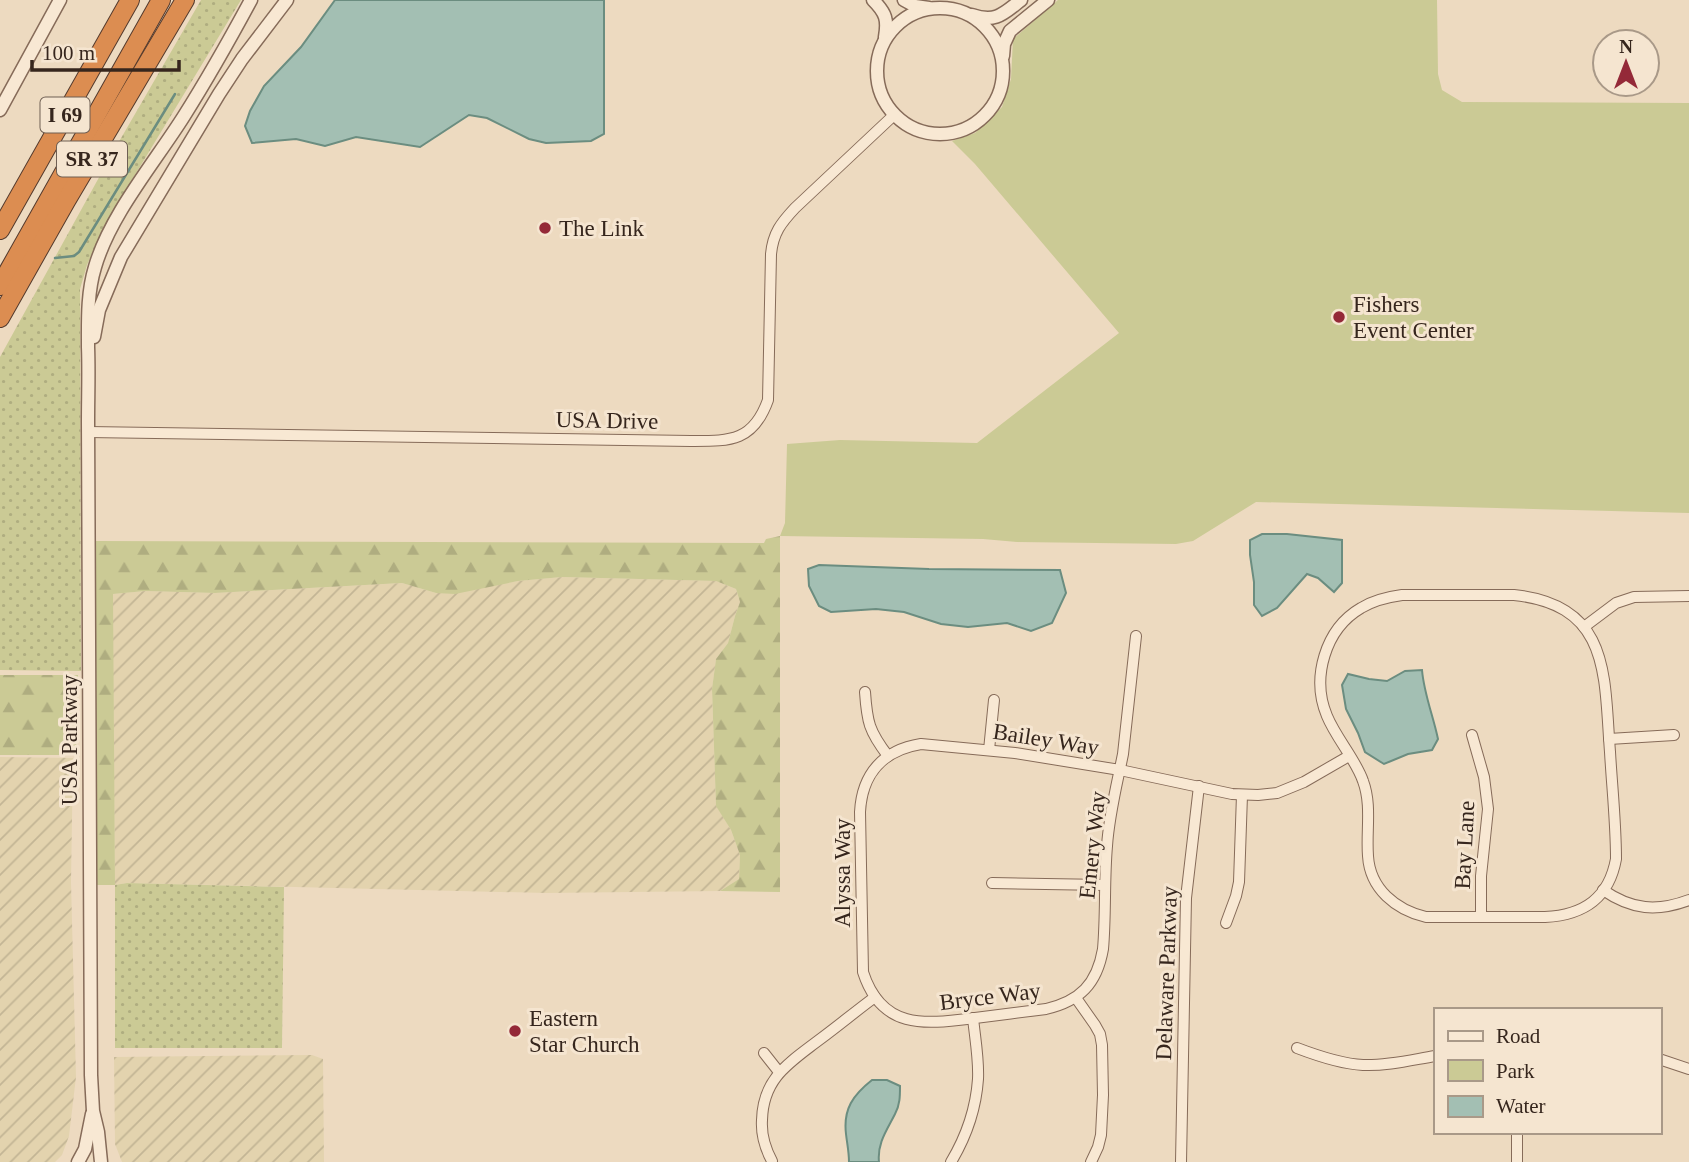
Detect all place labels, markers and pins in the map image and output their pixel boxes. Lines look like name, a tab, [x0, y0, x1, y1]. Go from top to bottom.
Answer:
place label: The Link	[559, 216, 644, 241]
marker: The Link	[537, 220, 553, 236]
place label: Fishers Event Center	[1353, 292, 1474, 343]
marker: Fishers Event Center	[1331, 309, 1347, 325]
place label: Eastern Star Church	[529, 1006, 640, 1057]
marker: Eastern Star Church	[507, 1023, 523, 1039]

